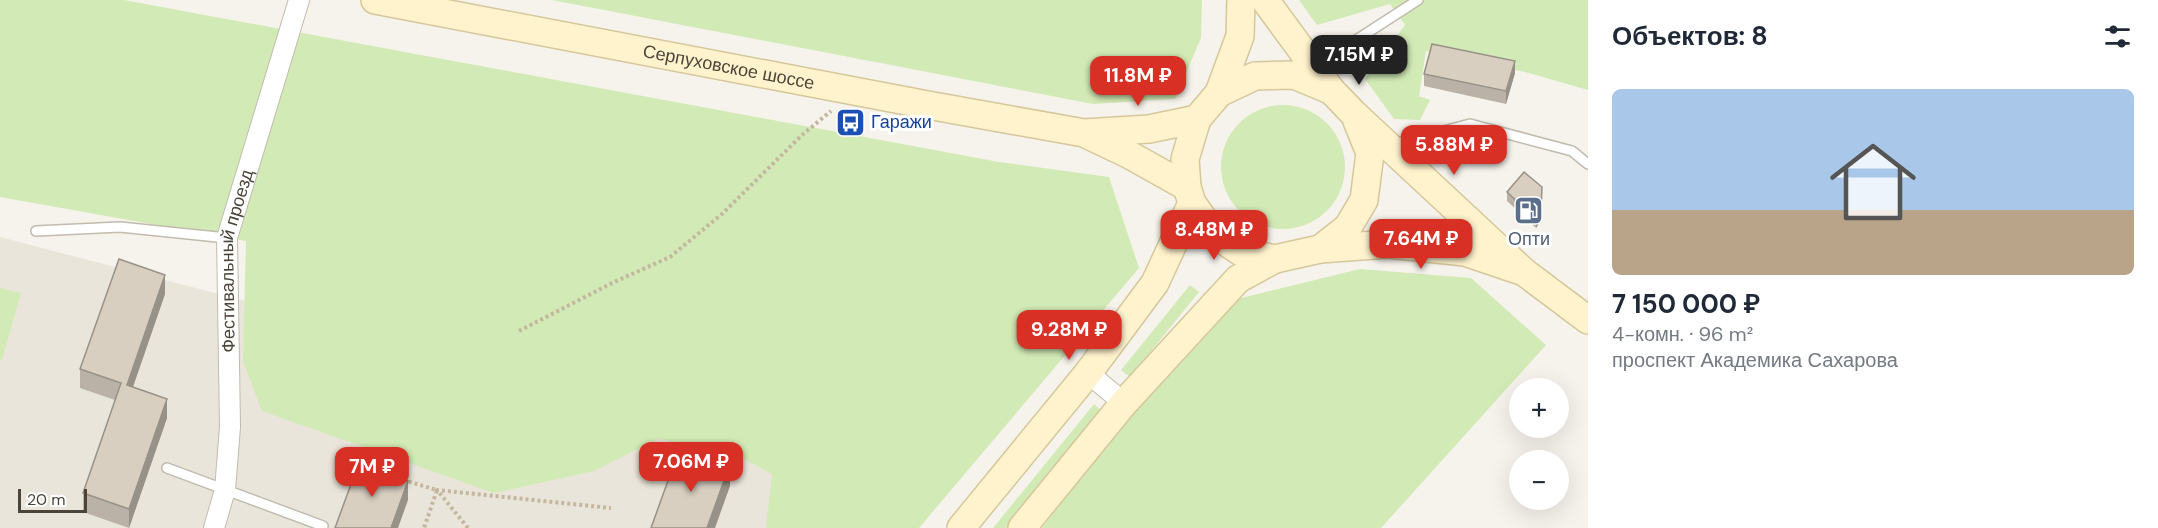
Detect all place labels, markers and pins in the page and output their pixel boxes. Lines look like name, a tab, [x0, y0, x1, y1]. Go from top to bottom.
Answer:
pin: 7.15M ₽	[1304, 35, 1414, 86]
pin: 11.8M ₽	[1083, 56, 1193, 107]
bus stop icon: Гаражи	[834, 106, 866, 138]
place label: Гаражи	[871, 110, 932, 134]
pin: 5.88M ₽	[1399, 125, 1509, 176]
fuel station icon: Опти	[1513, 194, 1545, 226]
pin: 8.48M ₽	[1159, 210, 1269, 261]
pin: 7.64M ₽	[1366, 219, 1476, 270]
place label: Опти	[1508, 227, 1550, 251]
pin: 9.28M ₽	[1014, 310, 1124, 361]
pin: 7.06M ₽	[636, 442, 746, 493]
pin: 7M ₽	[336, 447, 408, 498]

